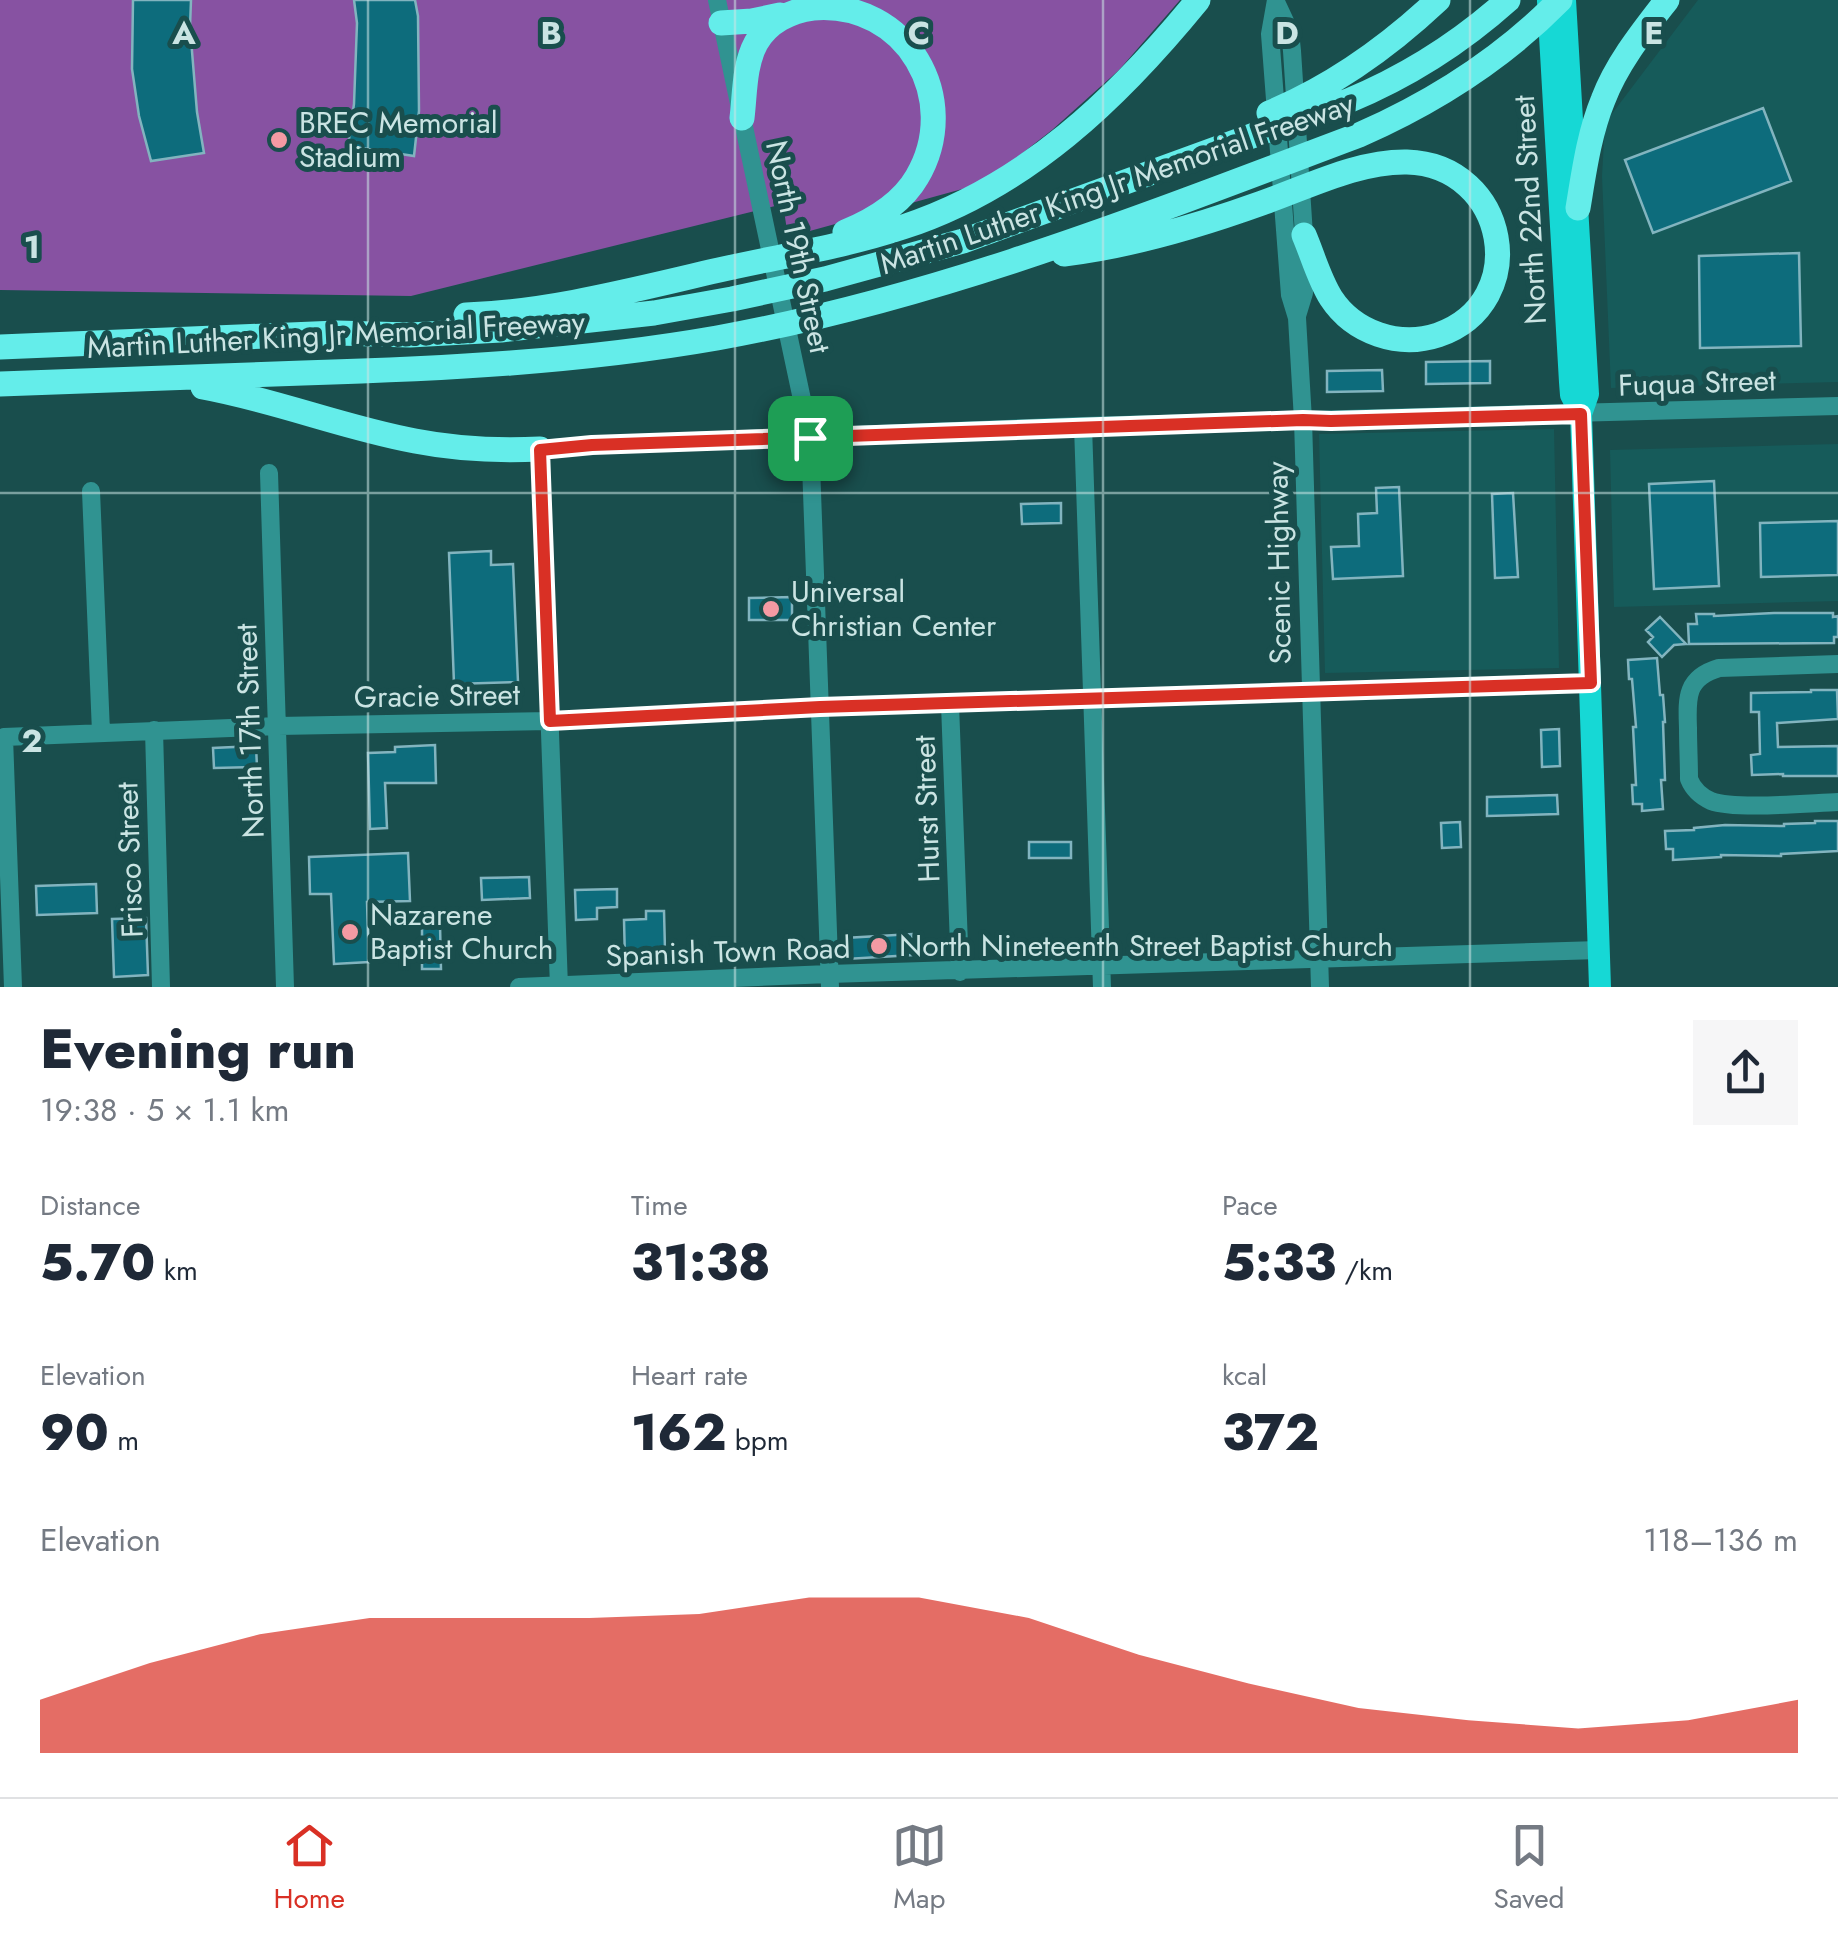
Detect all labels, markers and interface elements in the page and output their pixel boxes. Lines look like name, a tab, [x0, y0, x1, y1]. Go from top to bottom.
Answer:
text: A	[171, 10, 196, 56]
text: B	[540, 10, 562, 56]
text: C	[908, 10, 930, 56]
text: D	[1275, 10, 1299, 56]
text: E	[1644, 10, 1664, 56]
street label: Martin Luther King Jr Memorial Freeway	[874, 82, 1360, 285]
street label: North 22nd Street	[1502, 94, 1557, 326]
place label: BREC Memorial Stadium	[299, 101, 498, 178]
marker: BREC Memorial Stadium	[268, 129, 290, 151]
street label: North 19th Street	[755, 137, 842, 358]
text: 1	[24, 224, 40, 270]
street label: Martin Luther King Jr Memorial Freeway	[86, 300, 587, 369]
street label: Fuqua Street	[1617, 358, 1777, 407]
pin	[768, 396, 853, 481]
icon: arrive	[783, 411, 838, 466]
street label: Scenic Highway	[1255, 460, 1302, 665]
place label: Universal Christian Center	[791, 570, 997, 647]
marker: Universal Christian Center	[760, 598, 782, 620]
street label: North 17th Street	[224, 622, 275, 839]
street label: Gracie Street	[354, 673, 521, 718]
text: 2	[22, 718, 43, 764]
street label: Hurst Street	[902, 734, 951, 883]
street label: Frisco Street	[105, 781, 154, 939]
place label: Nazarene Baptist Church	[370, 893, 554, 970]
marker: Nazarene Baptist Church	[339, 921, 361, 943]
place label: North Nineteenth Street Baptist Church	[899, 924, 1393, 967]
street label: Spanish Town Road	[605, 926, 851, 977]
marker: North Nineteenth Street Baptist Church	[868, 935, 890, 957]
text: Evening run	[40, 1009, 356, 1089]
button: share	[1693, 1020, 1798, 1125]
text: 19:38 · 5 × 1.1 km	[40, 1087, 290, 1133]
text: Distance	[40, 1185, 140, 1226]
text: Time	[631, 1185, 688, 1226]
text: Pace	[1222, 1185, 1278, 1226]
text: 5.70	[40, 1226, 155, 1299]
text: 31:38	[631, 1226, 771, 1299]
text: 5:33	[1222, 1226, 1336, 1299]
text: km	[155, 1250, 198, 1291]
text: /km	[1336, 1250, 1393, 1291]
text: Elevation	[40, 1355, 146, 1396]
text: Heart rate	[631, 1355, 748, 1396]
text: kcal	[1222, 1355, 1267, 1396]
text: 90	[40, 1396, 109, 1469]
text: 162	[631, 1396, 726, 1469]
text: 372	[1222, 1396, 1319, 1469]
text: m	[109, 1420, 139, 1461]
text: bpm	[726, 1420, 788, 1461]
text: Elevation	[40, 1517, 161, 1563]
text: 118–136 m	[1643, 1517, 1798, 1563]
tab: Home	[273, 1818, 345, 1919]
tab: Map	[892, 1818, 947, 1919]
tab: Saved	[1494, 1818, 1565, 1919]

